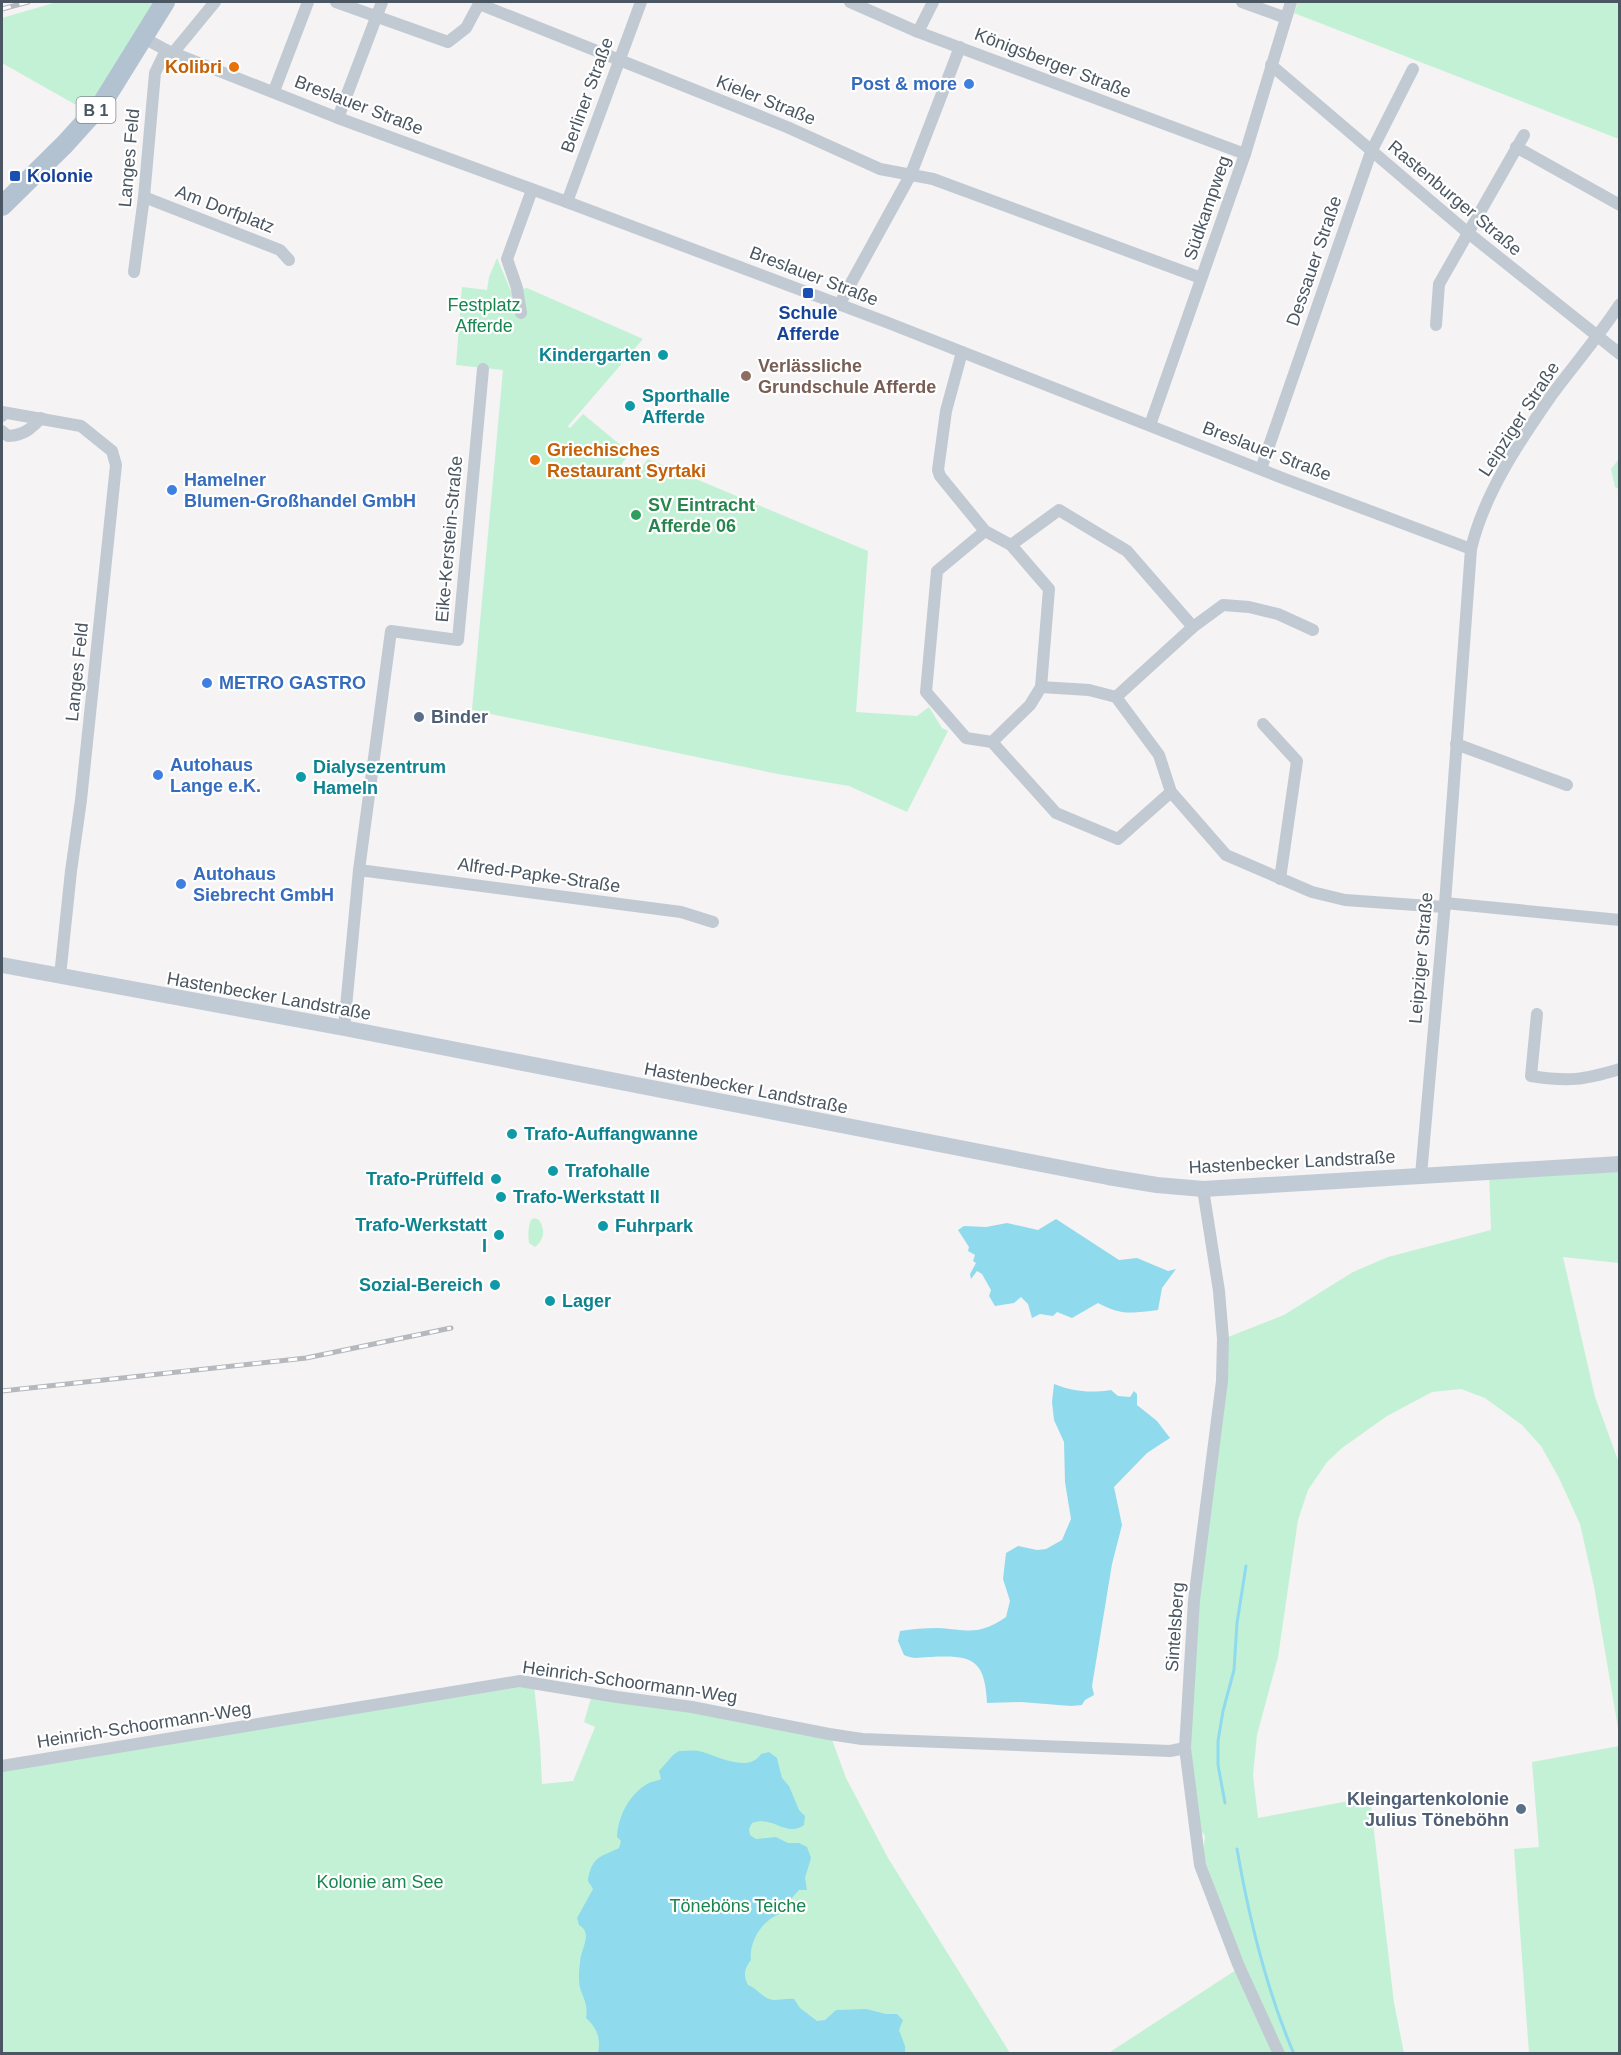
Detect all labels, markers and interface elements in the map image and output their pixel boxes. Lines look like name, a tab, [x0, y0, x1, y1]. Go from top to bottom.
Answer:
street label: Königsberger Straße	[972, 24, 1134, 102]
street label: Berliner Straße	[557, 35, 617, 155]
place label: Kolibri	[165, 57, 222, 77]
marker: Kolibri	[227, 60, 241, 74]
street label: Breslauer Straße	[292, 71, 426, 139]
street label: Kieler Straße	[714, 71, 818, 129]
place label: Post & more	[851, 74, 957, 94]
marker: Post & more	[962, 77, 976, 91]
road number: B 1	[76, 97, 116, 123]
street label: Langes Feld	[115, 108, 143, 208]
street label: Rastenburger Straße	[1384, 136, 1526, 260]
street label: Südkampweg	[1180, 153, 1234, 263]
place label: Kolonie	[27, 166, 93, 186]
marker: Kolonie	[8, 169, 22, 183]
street label: Am Dorfplatz	[173, 181, 277, 237]
street label: Dessauer Straße	[1282, 193, 1346, 329]
street label: Breslauer Straße	[747, 242, 881, 310]
marker: Schule Afferde	[801, 286, 815, 300]
park label: Festplatz Afferde	[447, 295, 521, 336]
place label: Schule Afferde	[776, 303, 840, 344]
place label: Kindergarten	[539, 345, 651, 365]
marker: Kindergarten	[656, 348, 670, 362]
place label: Verlässliche Grundschule Afferde	[758, 356, 936, 397]
street label: Leipziger Straße	[1475, 358, 1563, 480]
marker: Verlässliche Grundschule Afferde	[739, 369, 753, 383]
place label: Sporthalle Afferde	[642, 386, 730, 427]
marker: Sporthalle Afferde	[623, 399, 637, 413]
street label: Breslauer Straße	[1200, 417, 1334, 485]
place label: Griechisches Restaurant Syrtaki	[547, 440, 706, 481]
marker: Griechisches Restaurant Syrtaki	[528, 453, 542, 467]
street label: Eike-Kerstein-Straße	[432, 455, 466, 623]
place label: Hamelner Blumen-Großhandel GmbH	[184, 470, 416, 511]
marker: Hamelner Blumen-Großhandel GmbH	[165, 483, 179, 497]
place label: SV Eintracht Afferde 06	[648, 495, 755, 536]
marker: SV Eintracht Afferde 06	[629, 508, 643, 522]
street label: Langes Feld	[62, 622, 92, 722]
place label: METRO GASTRO	[219, 673, 366, 693]
marker: METRO GASTRO	[200, 676, 214, 690]
place label: Binder	[431, 707, 488, 727]
marker: Binder	[412, 710, 426, 724]
place label: Autohaus Lange e.K.	[170, 755, 261, 796]
place label: Dialysezentrum Hameln	[313, 757, 446, 798]
marker: Autohaus Lange e.K.	[151, 768, 165, 782]
marker: Dialysezentrum Hameln	[294, 770, 308, 784]
street label: Alfred-Papke-Straße	[456, 854, 622, 896]
place label: Autohaus Siebrecht GmbH	[193, 864, 334, 905]
marker: Autohaus Siebrecht GmbH	[174, 877, 188, 891]
street label: Leipziger Straße	[1405, 891, 1437, 1025]
street label: Hastenbecker Landstraße	[165, 968, 373, 1024]
street label: Hastenbecker Landstraße	[642, 1058, 850, 1118]
place label: Trafo-Auffangwanne	[524, 1124, 698, 1144]
marker: Trafo-Auffangwanne	[505, 1127, 519, 1141]
street label: Hastenbecker Landstraße	[1188, 1147, 1396, 1177]
place label: Trafohalle	[565, 1161, 650, 1181]
marker: Trafohalle	[546, 1164, 560, 1178]
place label: Trafo-Prüffeld	[366, 1169, 484, 1189]
marker: Trafo-Prüffeld	[489, 1172, 503, 1186]
place label: Trafo-Werkstatt II	[513, 1187, 660, 1207]
marker: Trafo-Werkstatt II	[494, 1190, 508, 1204]
place label: Trafo-Werkstatt I	[355, 1215, 487, 1256]
place label: Fuhrpark	[615, 1216, 694, 1236]
marker: Fuhrpark	[596, 1219, 610, 1233]
marker: Trafo-Werkstatt I	[492, 1228, 506, 1242]
place label: Sozial-Bereich	[359, 1275, 483, 1295]
marker: Sozial-Bereich	[488, 1278, 502, 1292]
place label: Lager	[562, 1291, 611, 1311]
marker: Lager	[543, 1294, 557, 1308]
street label: Sintelsberg	[1162, 1581, 1188, 1673]
street label: Heinrich-Schoormann-Weg	[521, 1657, 739, 1707]
street label: Heinrich-Schoormann-Weg	[35, 1698, 253, 1752]
place label: Kleingartenkolonie Julius Töneböhn	[1347, 1789, 1509, 1830]
marker: Kleingartenkolonie Julius Töneböhn	[1514, 1802, 1528, 1816]
park label: Kolonie am See	[316, 1872, 444, 1892]
park label: Töneböns Teiche	[670, 1896, 806, 1916]

